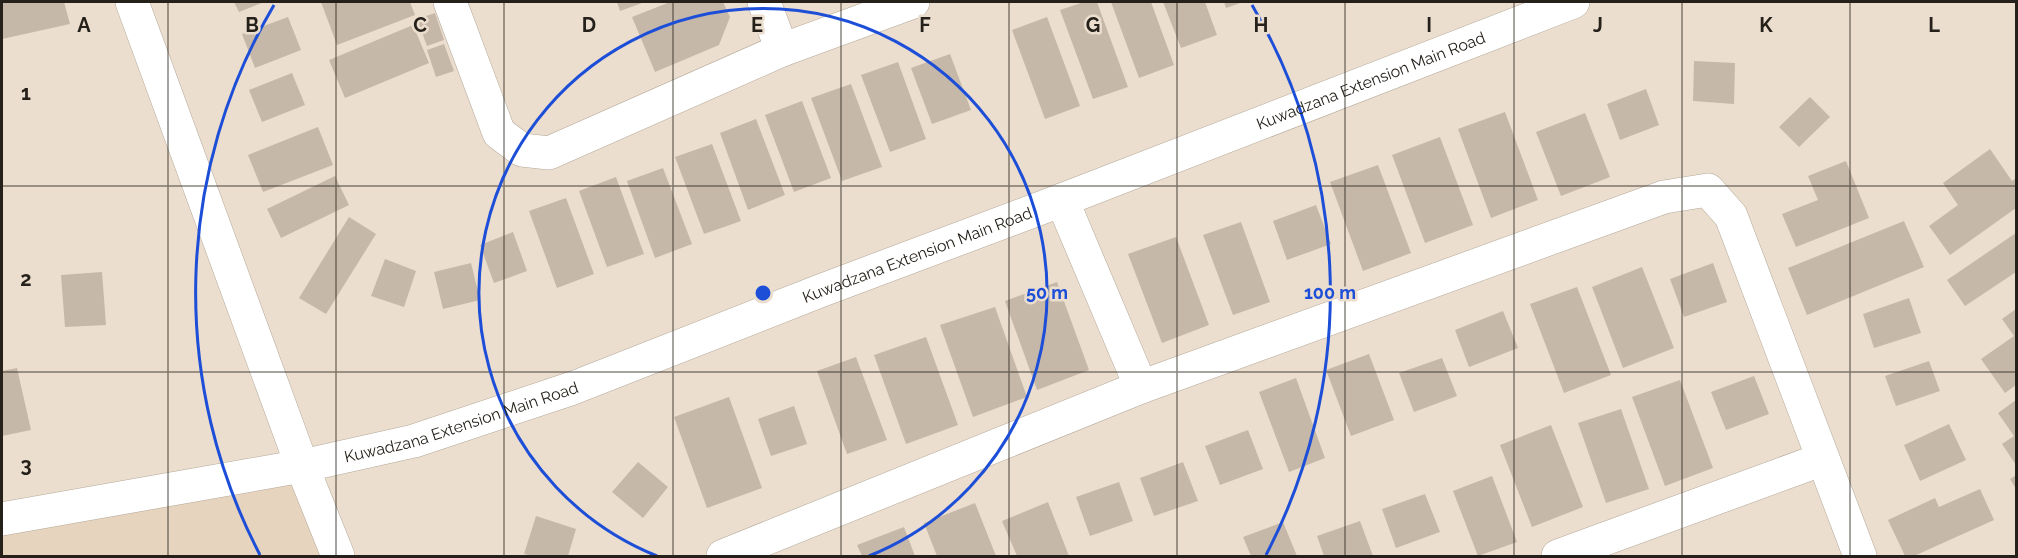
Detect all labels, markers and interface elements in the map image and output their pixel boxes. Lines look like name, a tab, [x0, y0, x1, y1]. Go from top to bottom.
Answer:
text: A	[77, 13, 91, 37]
text: B	[245, 13, 259, 37]
text: C	[413, 13, 427, 37]
text: D	[582, 13, 596, 37]
text: E	[751, 13, 763, 37]
text: F	[919, 13, 931, 37]
text: G	[1086, 13, 1100, 37]
text: H	[1254, 13, 1268, 37]
text: I	[1426, 13, 1432, 37]
text: J	[1593, 13, 1603, 37]
text: K	[1759, 13, 1773, 37]
text: L	[1928, 13, 1940, 37]
street label: Kuwadzana Extension Main Road	[1254, 27, 1488, 133]
text: 1	[21, 81, 31, 105]
street label: Kuwadzana Extension Main Road	[800, 203, 1034, 307]
text: 2	[20, 267, 32, 291]
text: 50 m	[1026, 282, 1068, 303]
text: 100 m	[1304, 282, 1356, 303]
centre of rings	[753, 283, 773, 303]
street label: Kuwadzana Extension Main Road	[342, 377, 581, 466]
text: 3	[20, 453, 32, 477]

